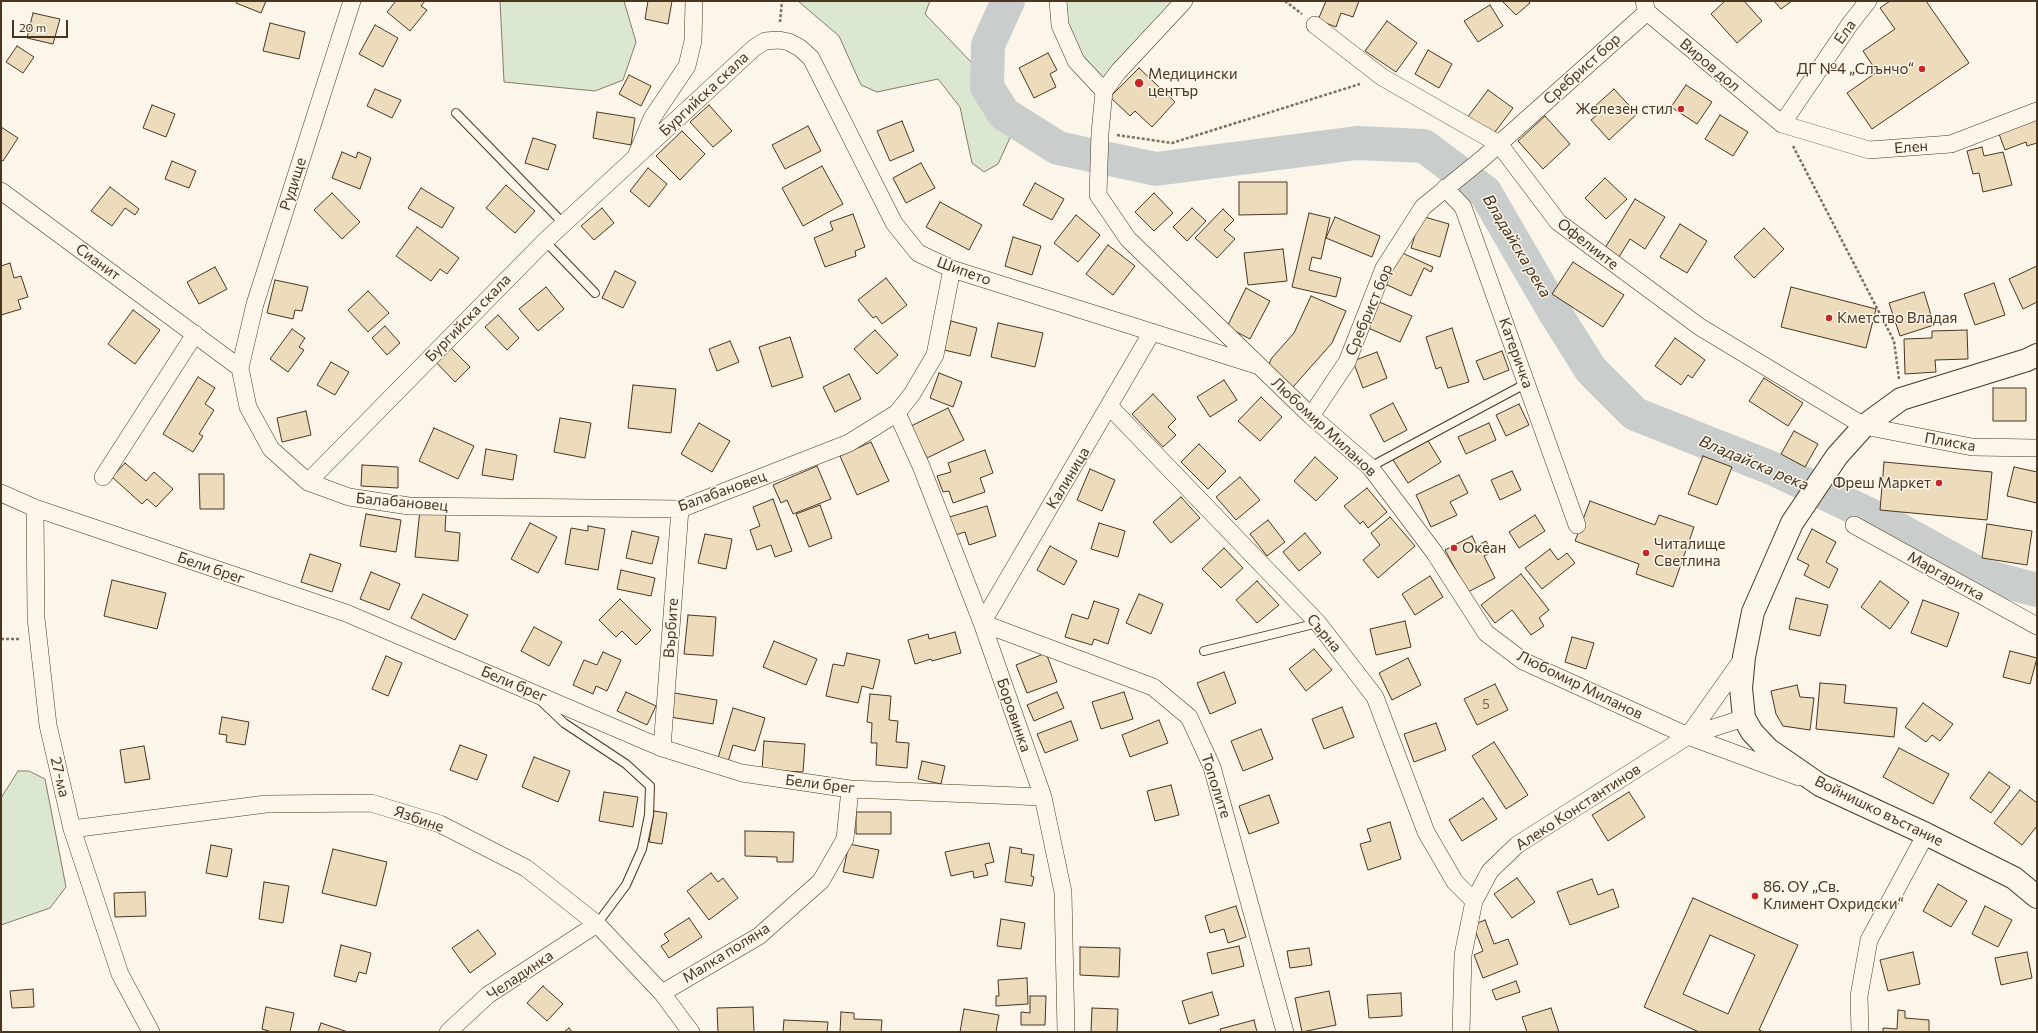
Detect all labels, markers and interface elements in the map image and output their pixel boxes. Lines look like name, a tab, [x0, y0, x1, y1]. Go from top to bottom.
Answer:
scale bar	[14, 12, 70, 38]
street label: Ела	[1830, 16, 1860, 48]
text: 20 m	[19, 20, 46, 34]
street label: Сребрист бор	[1540, 30, 1624, 108]
street label: Виров дол	[1676, 35, 1744, 95]
street label: Бургийска скала	[656, 48, 752, 140]
place label: ДГ №4 „Слънчо“	[1796, 60, 1914, 78]
marker: ДГ №4 „Слънчо“	[1917, 64, 1927, 74]
place label: Медицински център	[1148, 65, 1238, 100]
marker: Медицински център	[1133, 77, 1145, 89]
place label: Железен стил	[1575, 100, 1673, 118]
marker: Железен стил	[1676, 104, 1686, 114]
street label: Елен	[1893, 137, 1929, 157]
street label: Рудище	[276, 155, 310, 213]
water label: Владайска река	[1479, 191, 1555, 301]
street label: Офелиите	[1554, 215, 1622, 273]
street label: Сианит	[72, 240, 124, 284]
street label: Шипето	[934, 253, 994, 289]
street label: Сребрист бор	[1342, 262, 1396, 358]
street label: Бургийска скала	[422, 270, 514, 366]
place label: Кметство Владая	[1837, 309, 1957, 327]
marker: Кметство Владая	[1824, 313, 1834, 323]
street label: Катеричка	[1495, 315, 1537, 391]
street label: Любомир Миланов	[1268, 374, 1380, 480]
street label: Плиска	[1923, 429, 1977, 455]
water label: Владайска река	[1696, 431, 1812, 495]
street label: Калиница	[1043, 444, 1093, 512]
street label: Балабановец	[675, 467, 769, 515]
place label: Фреш Маркет	[1833, 474, 1931, 492]
marker: Фреш Маркет	[1934, 478, 1944, 488]
street label: Балабановец	[355, 489, 449, 515]
place label: Читалище Светлина	[1654, 535, 1725, 570]
place label: Океан	[1462, 539, 1506, 557]
marker: Океан	[1449, 543, 1459, 553]
street label: Маргаритка	[1904, 547, 1988, 605]
street label: Бели брег	[175, 548, 247, 588]
marker: Читалище Светлина	[1641, 548, 1651, 558]
street label: Върбите	[660, 597, 682, 659]
street label: Сърна	[1303, 610, 1345, 656]
street label: Любомир Миланов	[1514, 647, 1646, 723]
street label: Бели брег	[478, 662, 550, 706]
street label: Боровинка	[993, 676, 1035, 754]
house number: 5	[1482, 697, 1490, 713]
street label: Тополите	[1197, 751, 1235, 821]
street label: 27-ма	[47, 755, 73, 799]
street label: Алеко Константинов	[1512, 760, 1644, 854]
street label: Бели брег	[784, 771, 856, 797]
street label: Войнишко въстание	[1812, 772, 1946, 850]
street label: Язбине	[392, 802, 446, 836]
place label: 86. ОУ „Св. Климент Охридски“	[1763, 878, 1904, 913]
marker: 86. ОУ „Св. Климент Охридски“	[1750, 891, 1760, 901]
street label: Малка поляна	[679, 919, 773, 987]
street label: Челадинка	[483, 946, 557, 1004]

